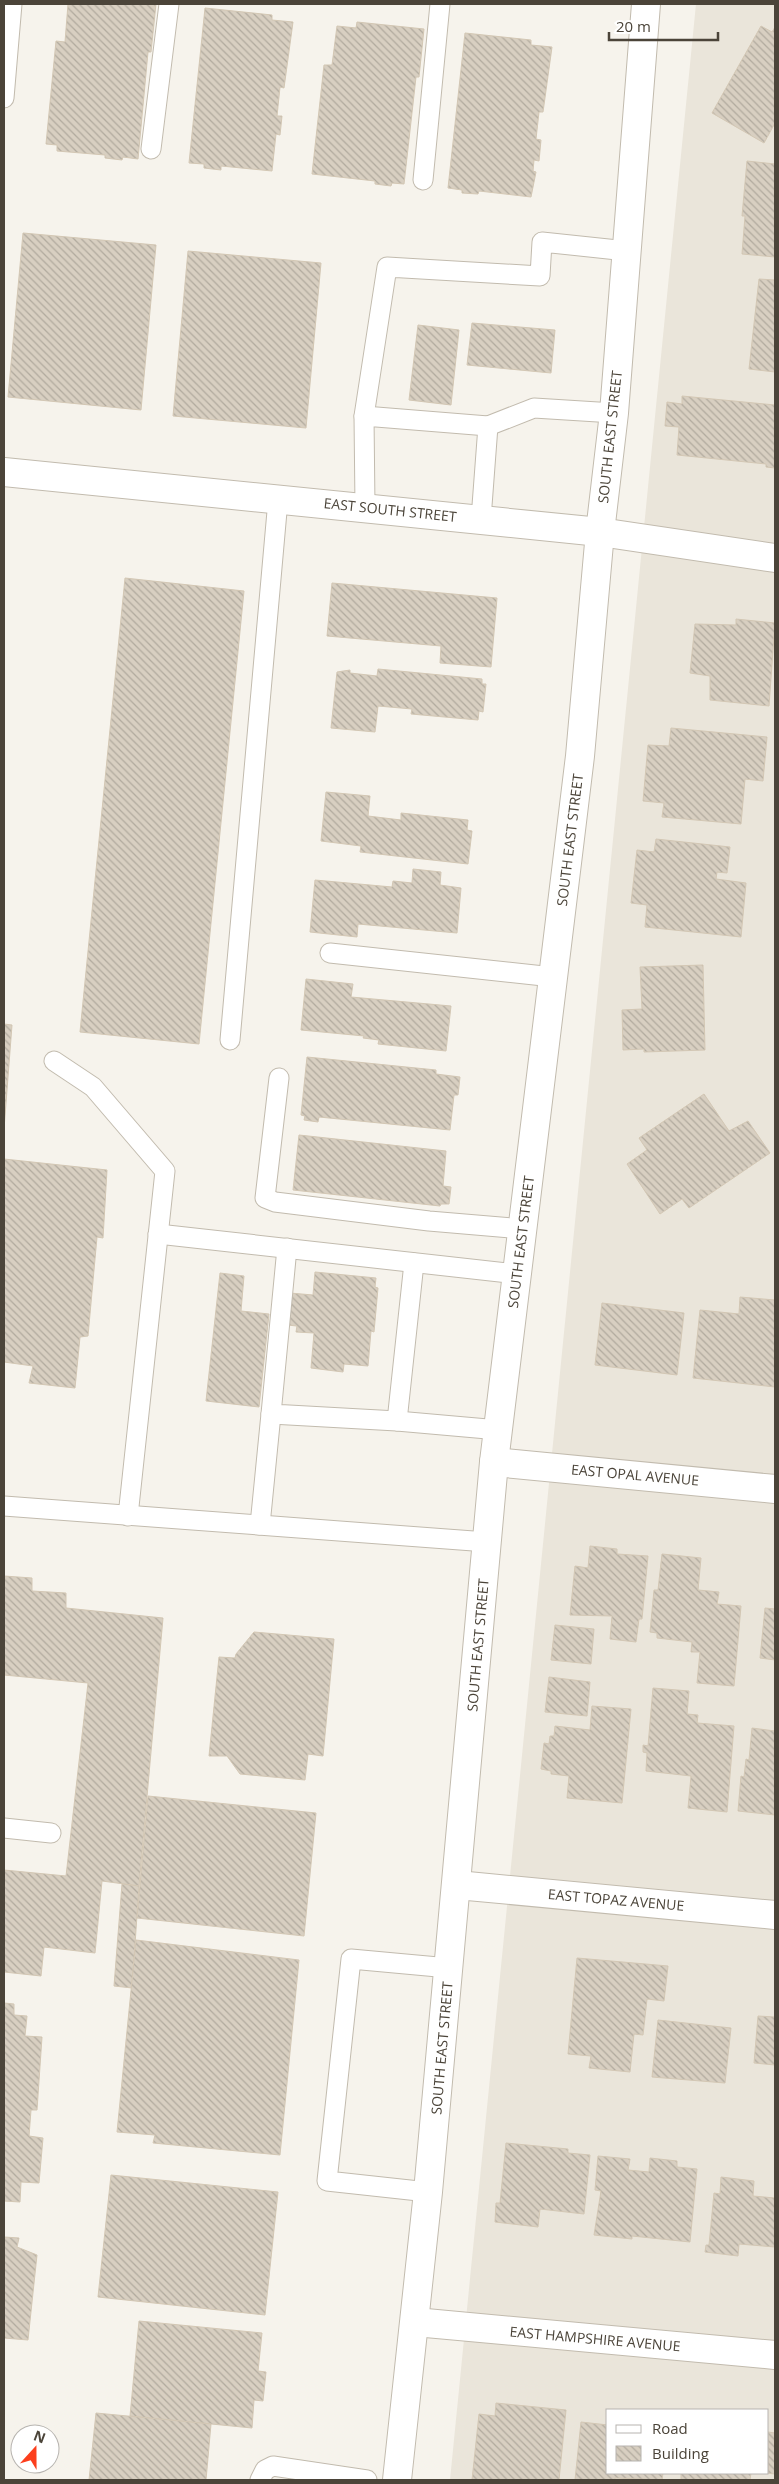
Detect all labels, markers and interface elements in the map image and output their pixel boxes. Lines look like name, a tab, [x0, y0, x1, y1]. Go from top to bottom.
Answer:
scale bar	[609, 10, 718, 42]
text: 20 m	[616, 16, 651, 36]
street label: SOUTH EAST STREET	[593, 369, 626, 504]
street label: EAST SOUTH STREET	[323, 493, 458, 526]
street label: SOUTH EAST STREET	[552, 772, 587, 907]
street label: SOUTH EAST STREET	[503, 1174, 538, 1309]
street label: EAST OPAL AVENUE	[570, 1459, 700, 1490]
street label: SOUTH EAST STREET	[462, 1577, 493, 1712]
street label: EAST TOPAZ AVENUE	[547, 1884, 685, 1915]
street label: SOUTH EAST STREET	[426, 1980, 457, 2115]
street label: EAST HAMPSHIRE AVENUE	[509, 2322, 681, 2355]
legend	[606, 2409, 769, 2474]
text: Road	[652, 2418, 688, 2438]
north arrow	[10, 2424, 60, 2474]
text: N	[31, 2425, 49, 2447]
text: Building	[652, 2443, 709, 2463]

